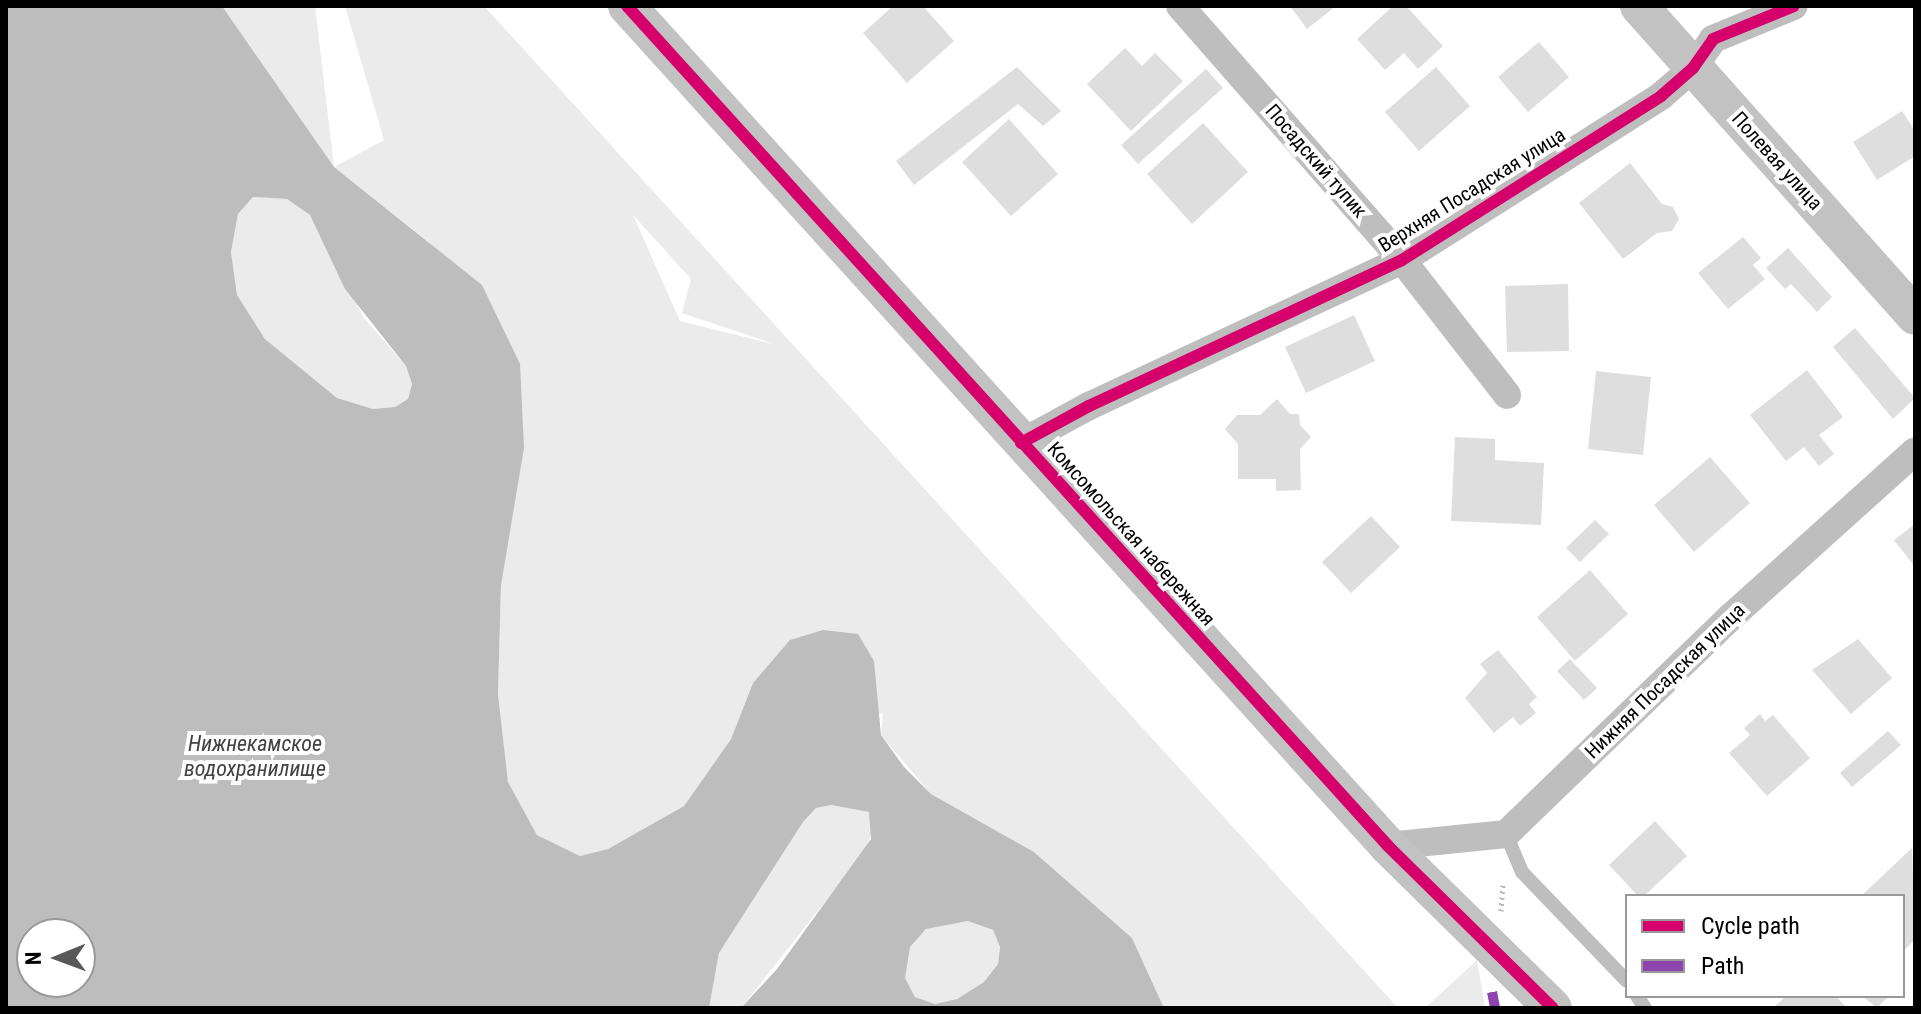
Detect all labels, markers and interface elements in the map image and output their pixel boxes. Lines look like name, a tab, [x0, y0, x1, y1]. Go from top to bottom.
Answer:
street label: Посадский тупик	[1260, 99, 1372, 223]
street label: Полевая улица	[1727, 107, 1827, 215]
street label: Верхняя Посадская улица	[1374, 123, 1570, 257]
street label: Комсомольская набережная	[1042, 437, 1220, 631]
street label: Нижняя Посадская улица	[1580, 598, 1750, 764]
water label: Нижнекамское водохранилище	[184, 730, 326, 782]
legend	[1625, 894, 1905, 998]
text: Cycle path	[1701, 912, 1800, 940]
north arrow	[16, 918, 96, 998]
text: N	[21, 951, 46, 965]
text: Path	[1701, 952, 1744, 980]

